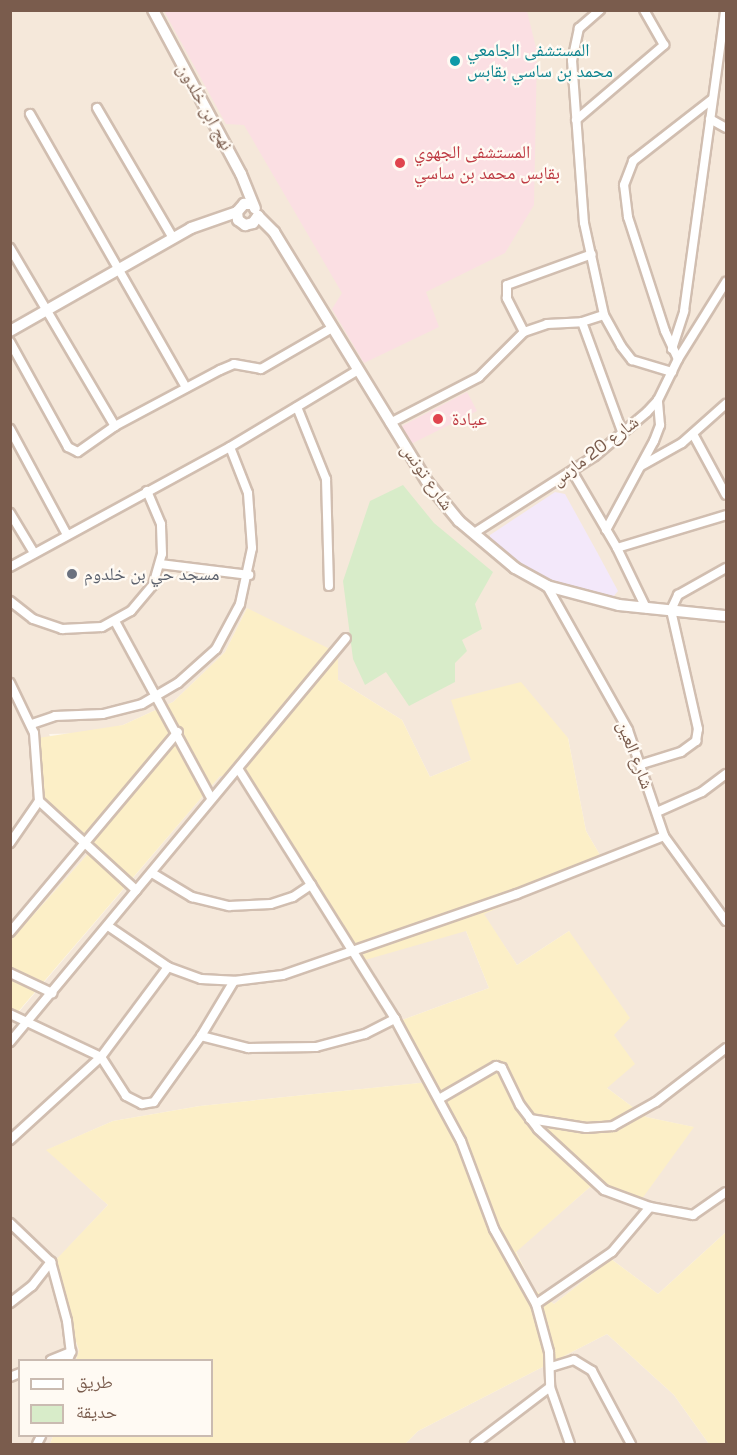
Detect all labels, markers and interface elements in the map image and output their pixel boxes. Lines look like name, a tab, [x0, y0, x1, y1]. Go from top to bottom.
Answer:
place label: المستشفى الجامعي محمد بن ساسي بقابس	[467, 40, 613, 82]
marker: المستشفى الجامعي محمد بن ساسي بقابس	[448, 54, 462, 68]
street label: نهج ابن خلدون	[172, 60, 238, 154]
place label: المستشفى الجهوي بقابس محمد بن ساسي	[414, 142, 560, 184]
marker: المستشفى الجهوي بقابس محمد بن ساسي	[391, 154, 409, 172]
place label: عيادة	[452, 408, 487, 430]
marker: عيادة	[429, 410, 447, 428]
street label: شارع 20 مارس	[547, 411, 643, 491]
street label: شارع تونس	[396, 439, 458, 515]
place label: مسجد حي بن خلدوم	[84, 563, 219, 585]
marker: مسجد حي بن خلدوم	[65, 567, 79, 581]
street label: شارع العين	[612, 718, 658, 792]
legend	[18, 1359, 213, 1437]
text: طريق	[76, 1370, 113, 1393]
text: حديقة	[76, 1400, 117, 1423]

